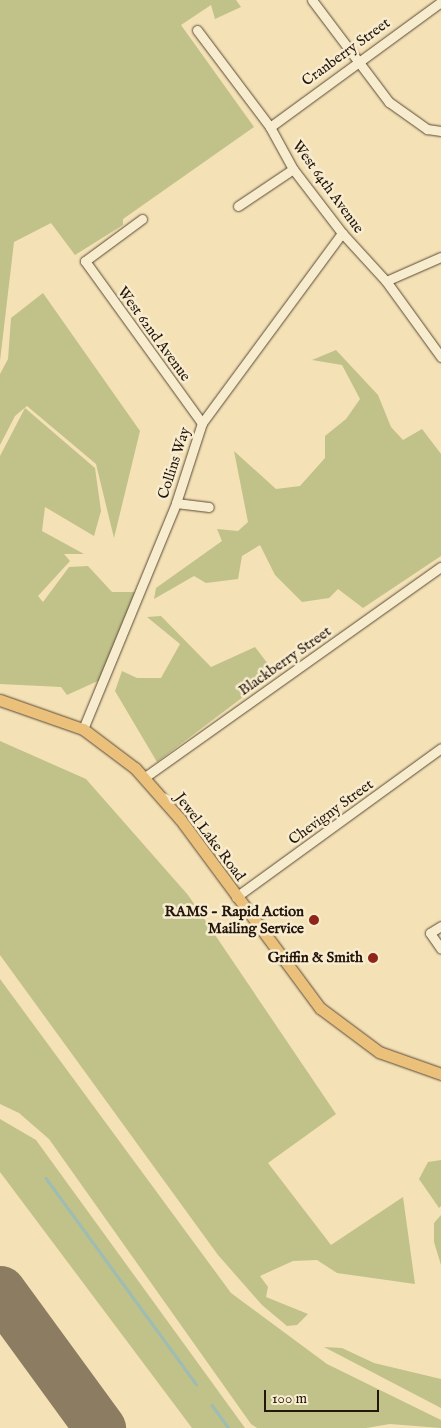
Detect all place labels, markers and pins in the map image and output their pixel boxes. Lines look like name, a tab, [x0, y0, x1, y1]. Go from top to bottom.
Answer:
place label: RAMS - Rapid Action Mailing Service	[164, 902, 304, 937]
marker: RAMS - Rapid Action Mailing Service	[308, 914, 320, 926]
place label: Griffin & Smith	[268, 949, 363, 967]
marker: Griffin & Smith	[367, 952, 379, 964]

